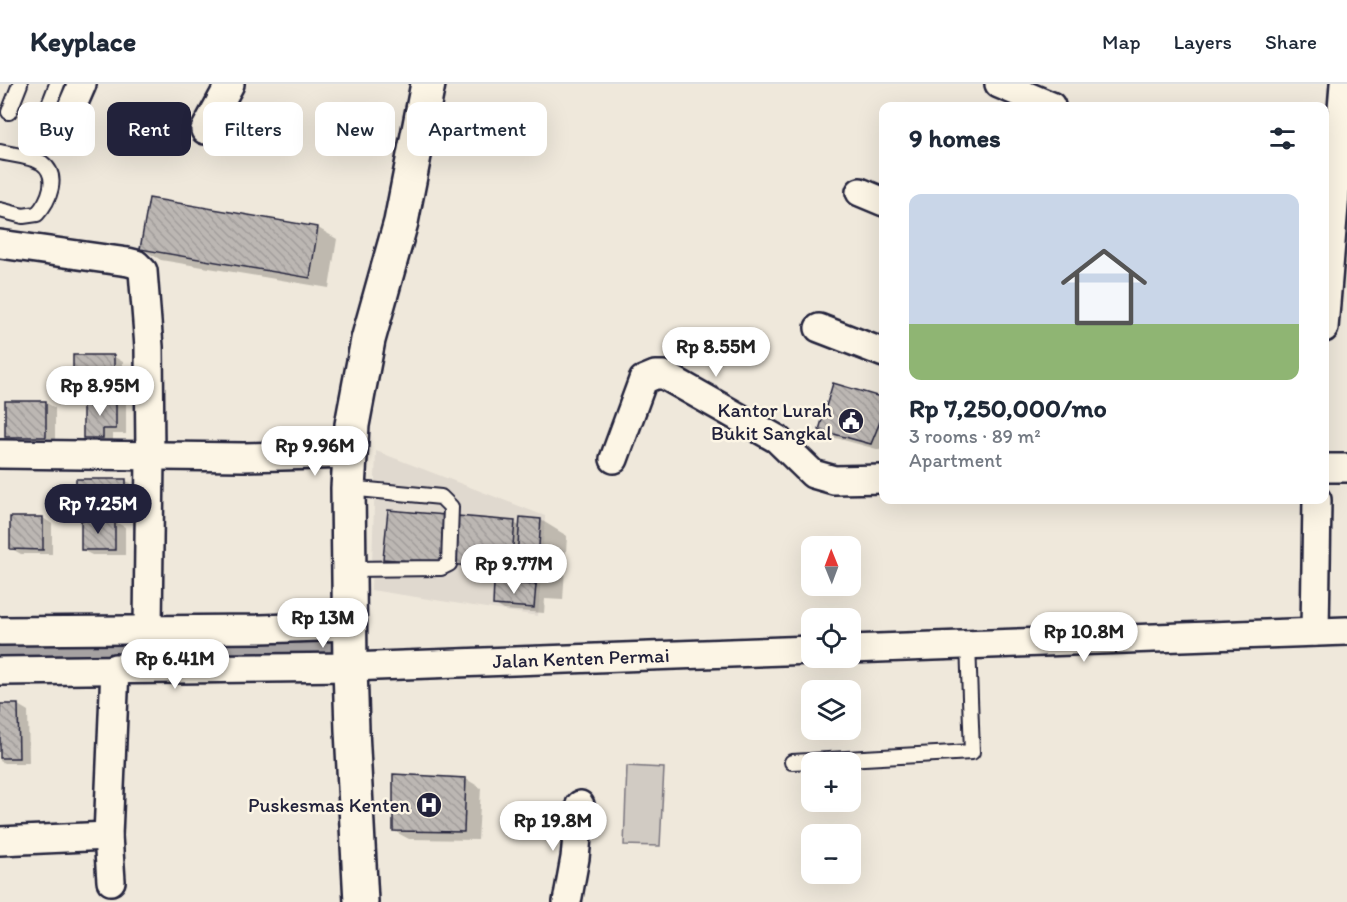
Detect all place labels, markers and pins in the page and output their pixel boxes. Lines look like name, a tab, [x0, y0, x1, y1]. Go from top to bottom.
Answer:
pin: Rp 8.55M	[654, 327, 778, 378]
pin: Rp 8.95M	[38, 366, 162, 417]
place label: Kantor Lurah Bukit Sangkal	[711, 398, 832, 445]
public building icon: Kantor Lurah Bukit Sangkal	[836, 406, 866, 436]
pin: Rp 9.96M	[253, 426, 377, 477]
pin: Rp 7.25M	[36, 484, 160, 535]
pin: Rp 9.77M	[452, 544, 576, 595]
pin: Rp 13M	[274, 598, 372, 649]
pin: Rp 10.8M	[1022, 612, 1146, 663]
pin: Rp 6.41M	[113, 639, 237, 690]
hospital icon: Puskesmas Kenten	[414, 790, 444, 820]
place label: Puskesmas Kenten	[248, 793, 410, 817]
pin: Rp 19.8M	[491, 801, 615, 852]

